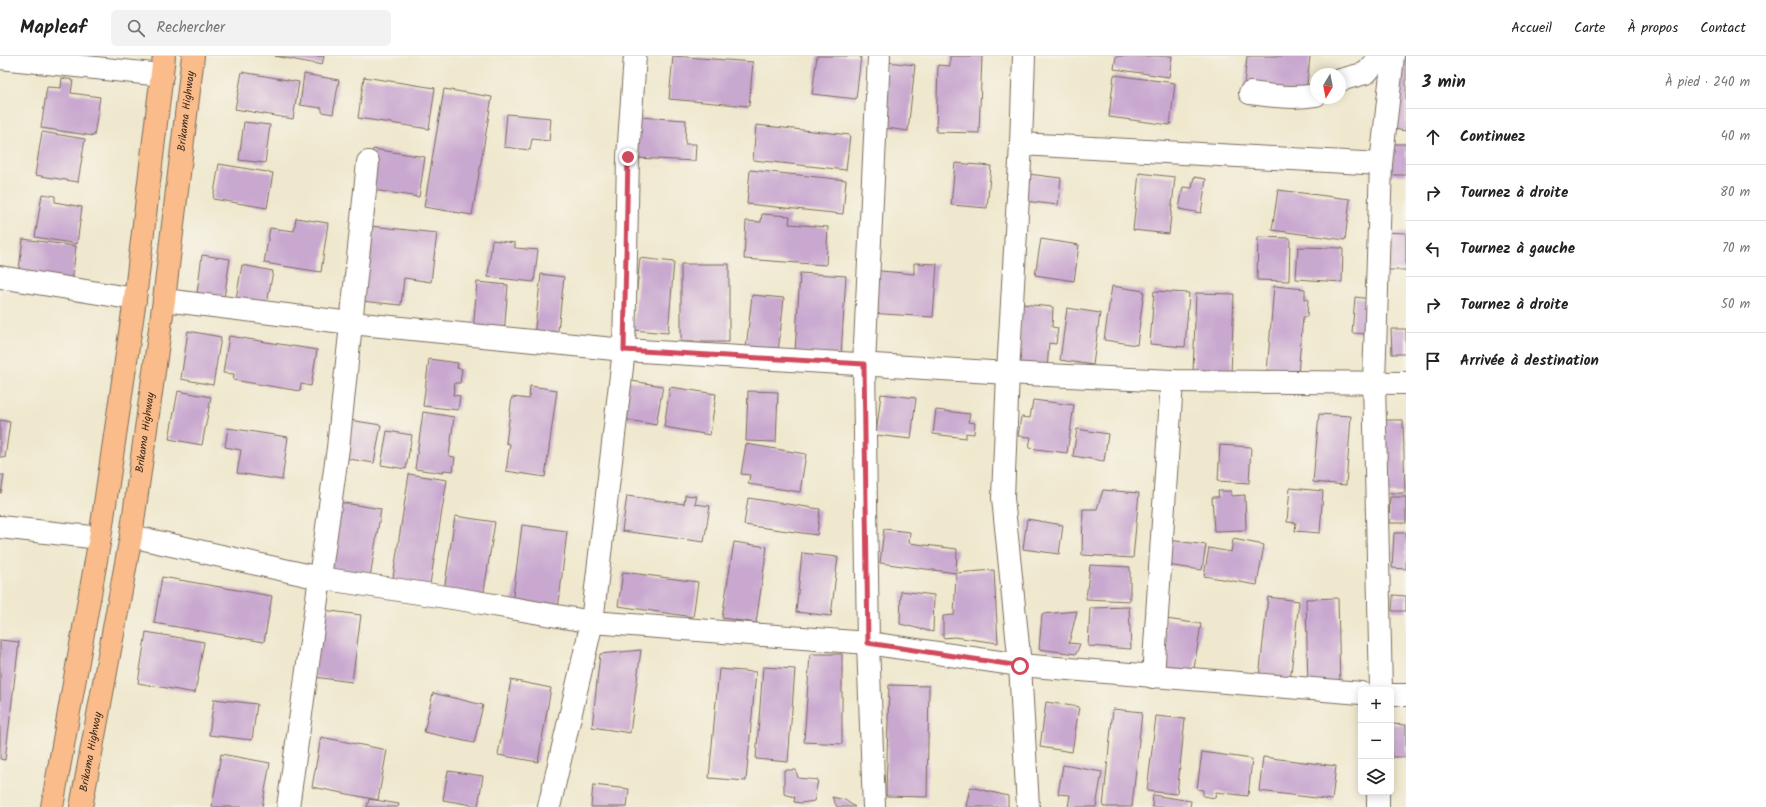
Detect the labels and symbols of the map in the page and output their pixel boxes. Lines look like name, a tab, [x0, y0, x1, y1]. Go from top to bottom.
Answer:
north arrow	[1310, 68, 1346, 104]
street label: Brikama Highway	[173, 69, 200, 152]
route end	[619, 148, 637, 166]
street label: Brikama Highway	[131, 390, 160, 474]
route start	[1011, 657, 1029, 675]
street label: Brikama Highway	[75, 710, 107, 793]

